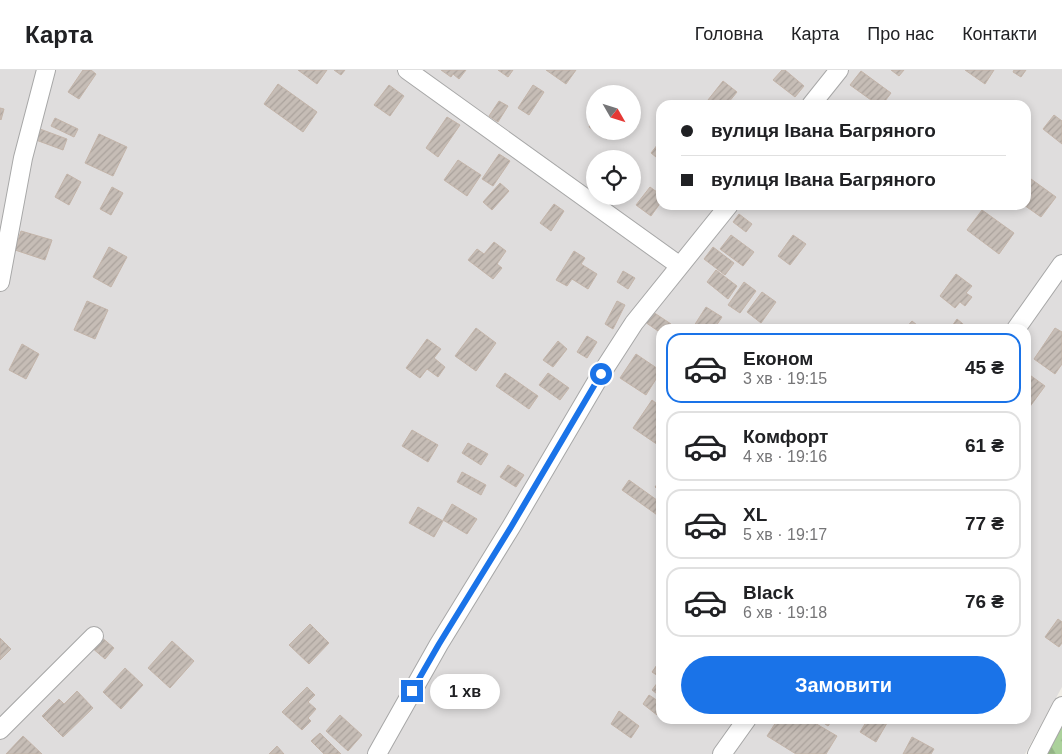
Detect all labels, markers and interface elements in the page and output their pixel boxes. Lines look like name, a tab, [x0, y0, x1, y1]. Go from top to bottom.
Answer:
text: Карта	[25, 21, 93, 48]
text: Головна	[695, 24, 763, 44]
text: Карта	[791, 24, 839, 44]
text: Про нас	[867, 24, 934, 44]
text: Контакти	[962, 24, 1037, 44]
north arrow	[586, 85, 641, 140]
map controls	[586, 85, 641, 205]
text: вулиця Івана Багряного	[711, 120, 936, 141]
button: locate	[586, 150, 641, 205]
text: вулиця Івана Багряного	[711, 169, 936, 190]
icon: car	[683, 346, 728, 391]
text: Економ	[743, 348, 813, 369]
text: 45 ₴	[965, 357, 1004, 378]
route start	[590, 363, 612, 385]
text: 3 хв · 19:15	[743, 370, 827, 387]
icon: car	[683, 424, 728, 469]
text: Комфорт	[743, 426, 828, 447]
text: 61 ₴	[965, 435, 1004, 456]
text: 4 хв · 19:16	[743, 448, 827, 465]
icon: car	[683, 502, 728, 547]
text: XL	[743, 504, 767, 525]
text: 77 ₴	[965, 513, 1004, 534]
text: 5 хв · 19:17	[743, 526, 827, 543]
icon: car	[683, 580, 728, 625]
text: Black	[743, 582, 794, 603]
text: 76 ₴	[965, 591, 1004, 612]
text: 6 хв · 19:18	[743, 604, 827, 621]
button: Замовити	[681, 656, 1006, 714]
callout: 1 хв	[430, 674, 500, 708]
route end	[401, 680, 423, 702]
text: 1 хв	[449, 683, 481, 700]

